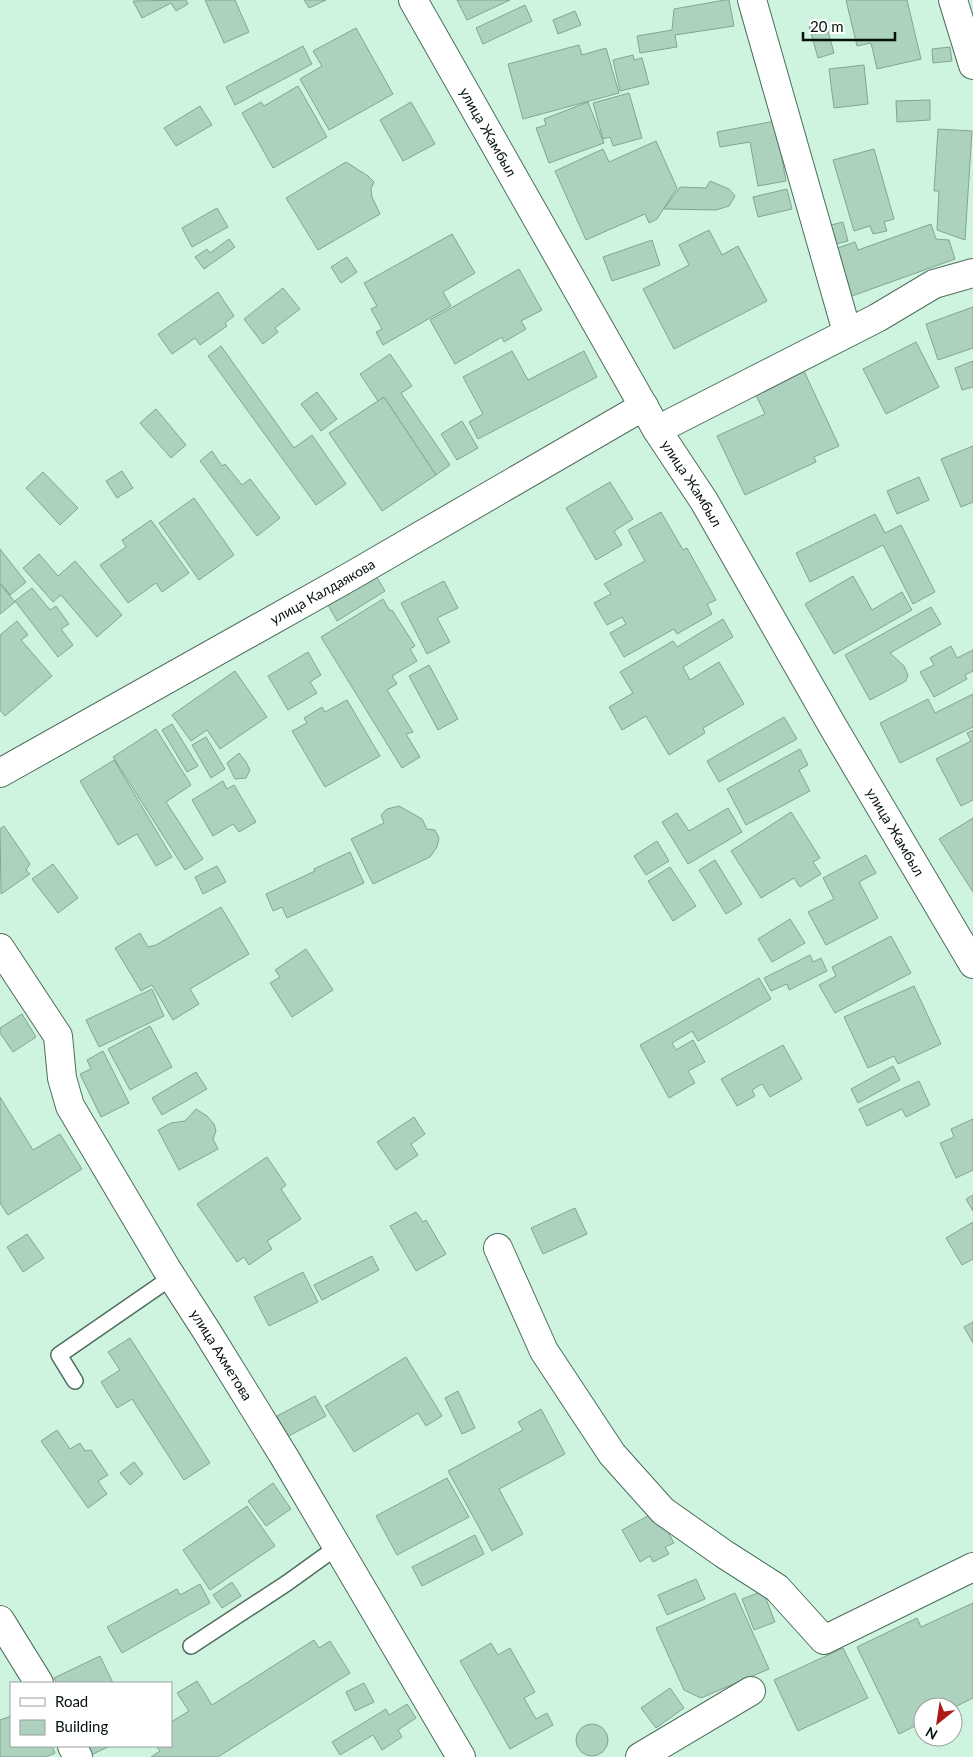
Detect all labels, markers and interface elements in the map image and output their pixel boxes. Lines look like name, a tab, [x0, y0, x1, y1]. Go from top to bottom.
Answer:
scale bar	[803, 10, 896, 42]
text: 20 m	[810, 17, 844, 35]
street label: улица Жамбыл	[456, 84, 520, 179]
street label: улица Жамбыл	[658, 436, 726, 530]
street label: улица Калдаякова	[267, 555, 378, 628]
street label: улица Жамбыл	[863, 785, 928, 879]
street label: улица Ахметова	[187, 1306, 256, 1403]
legend	[10, 1682, 172, 1747]
text: Road	[55, 1692, 88, 1710]
north arrow	[913, 1697, 963, 1747]
text: Building	[55, 1717, 108, 1735]
text: N	[922, 1724, 940, 1744]

